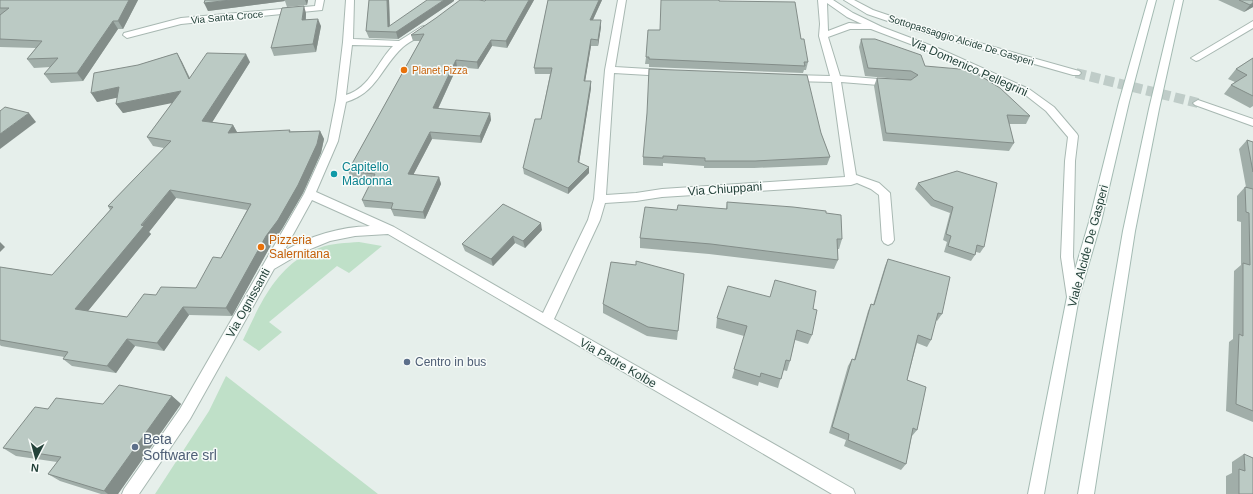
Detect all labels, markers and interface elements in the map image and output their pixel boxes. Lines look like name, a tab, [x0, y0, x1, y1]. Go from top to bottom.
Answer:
street label: Via Santa Croce	[190, 8, 264, 26]
street label: Sottopassaggio Alcide De Gasperi	[887, 13, 1035, 67]
street label: Via Domenico Pellegrini	[908, 35, 1030, 99]
marker: Planet Pizza	[399, 65, 409, 75]
place label: Planet Pizza	[412, 65, 468, 76]
place label: Capitello Madonna	[342, 160, 392, 188]
marker: Capitello Madonna	[329, 169, 339, 179]
street label: Via Chiuppani	[687, 179, 763, 199]
street label: Viale Alcide De Gasperi	[1065, 183, 1111, 309]
place label: Pizzeria Salernitana	[269, 233, 330, 261]
marker: Pizzeria Salernitana	[256, 242, 266, 252]
street label: Via Ognissanti	[223, 266, 273, 340]
street label: Via Padre Kolbe	[577, 335, 659, 391]
place label: Centro in bus	[415, 355, 486, 369]
marker: Centro in bus	[402, 357, 412, 367]
place label: Beta Software srl	[143, 431, 217, 463]
north arrow	[16, 438, 56, 478]
marker: Beta Software srl	[130, 442, 140, 452]
text: N	[30, 462, 40, 474]

